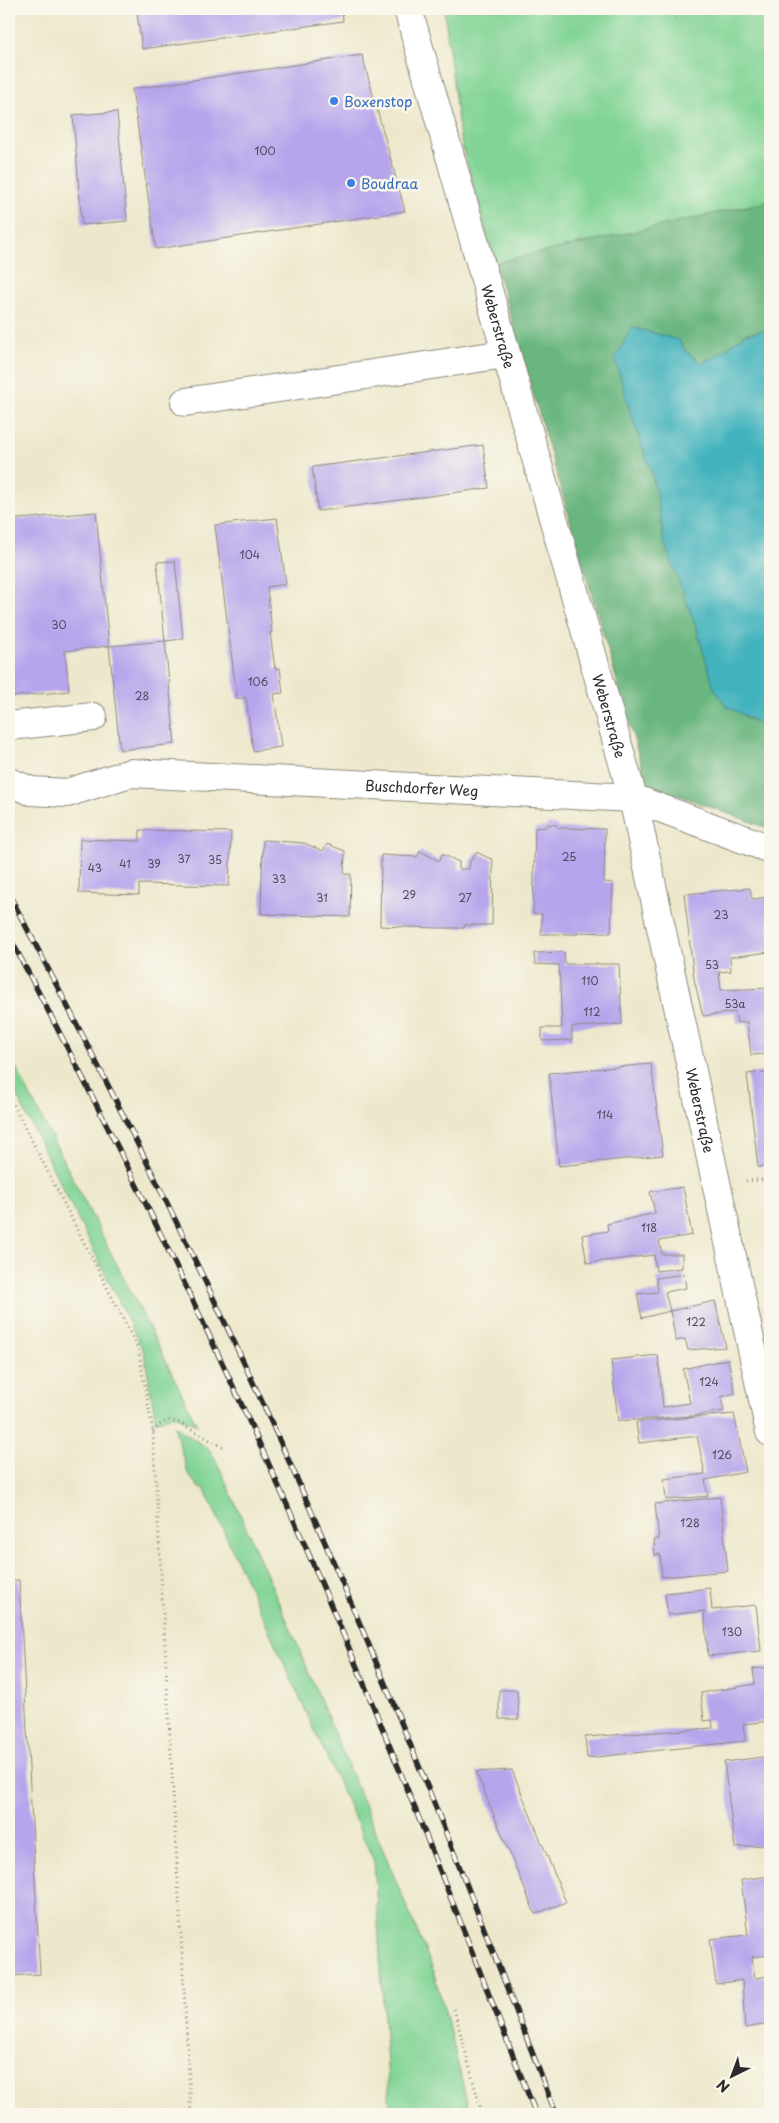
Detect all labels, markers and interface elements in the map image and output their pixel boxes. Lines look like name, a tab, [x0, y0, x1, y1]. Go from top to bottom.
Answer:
place label: Boxenstop	[344, 91, 412, 112]
marker: Boxenstop	[328, 95, 340, 107]
house number: 100	[254, 142, 276, 159]
place label: Boudraa	[361, 173, 419, 194]
marker: Boudraa	[345, 177, 357, 189]
street label: Weberstraße	[477, 282, 520, 371]
house number: 104	[240, 546, 260, 563]
house number: 30	[51, 616, 67, 633]
street label: Weberstraße	[588, 672, 631, 760]
house number: 106	[248, 673, 269, 690]
house number: 28	[135, 687, 149, 704]
street label: Buschdorfer Weg	[365, 774, 479, 801]
house number: 25	[562, 848, 576, 865]
house number: 37	[178, 850, 191, 867]
house number: 35	[208, 851, 222, 868]
house number: 41	[119, 855, 131, 872]
house number: 39	[147, 855, 161, 872]
house number: 43	[88, 859, 102, 876]
house number: 33	[272, 870, 286, 887]
house number: 29	[402, 886, 416, 903]
house number: 31	[316, 889, 328, 906]
house number: 27	[458, 889, 472, 906]
house number: 23	[714, 906, 728, 923]
house number: 53	[705, 956, 719, 973]
house number: 110	[581, 972, 599, 989]
house number: 53a	[724, 995, 746, 1012]
house number: 112	[583, 1003, 601, 1020]
street label: Weberstraße	[681, 1066, 720, 1155]
house number: 114	[597, 1106, 613, 1123]
house number: 118	[641, 1219, 657, 1236]
house number: 122	[686, 1313, 706, 1330]
house number: 124	[699, 1373, 719, 1390]
house number: 126	[712, 1446, 732, 1463]
house number: 128	[680, 1514, 700, 1531]
house number: 130	[722, 1623, 742, 1640]
north arrow	[706, 2050, 756, 2100]
text: N	[712, 2075, 734, 2098]

